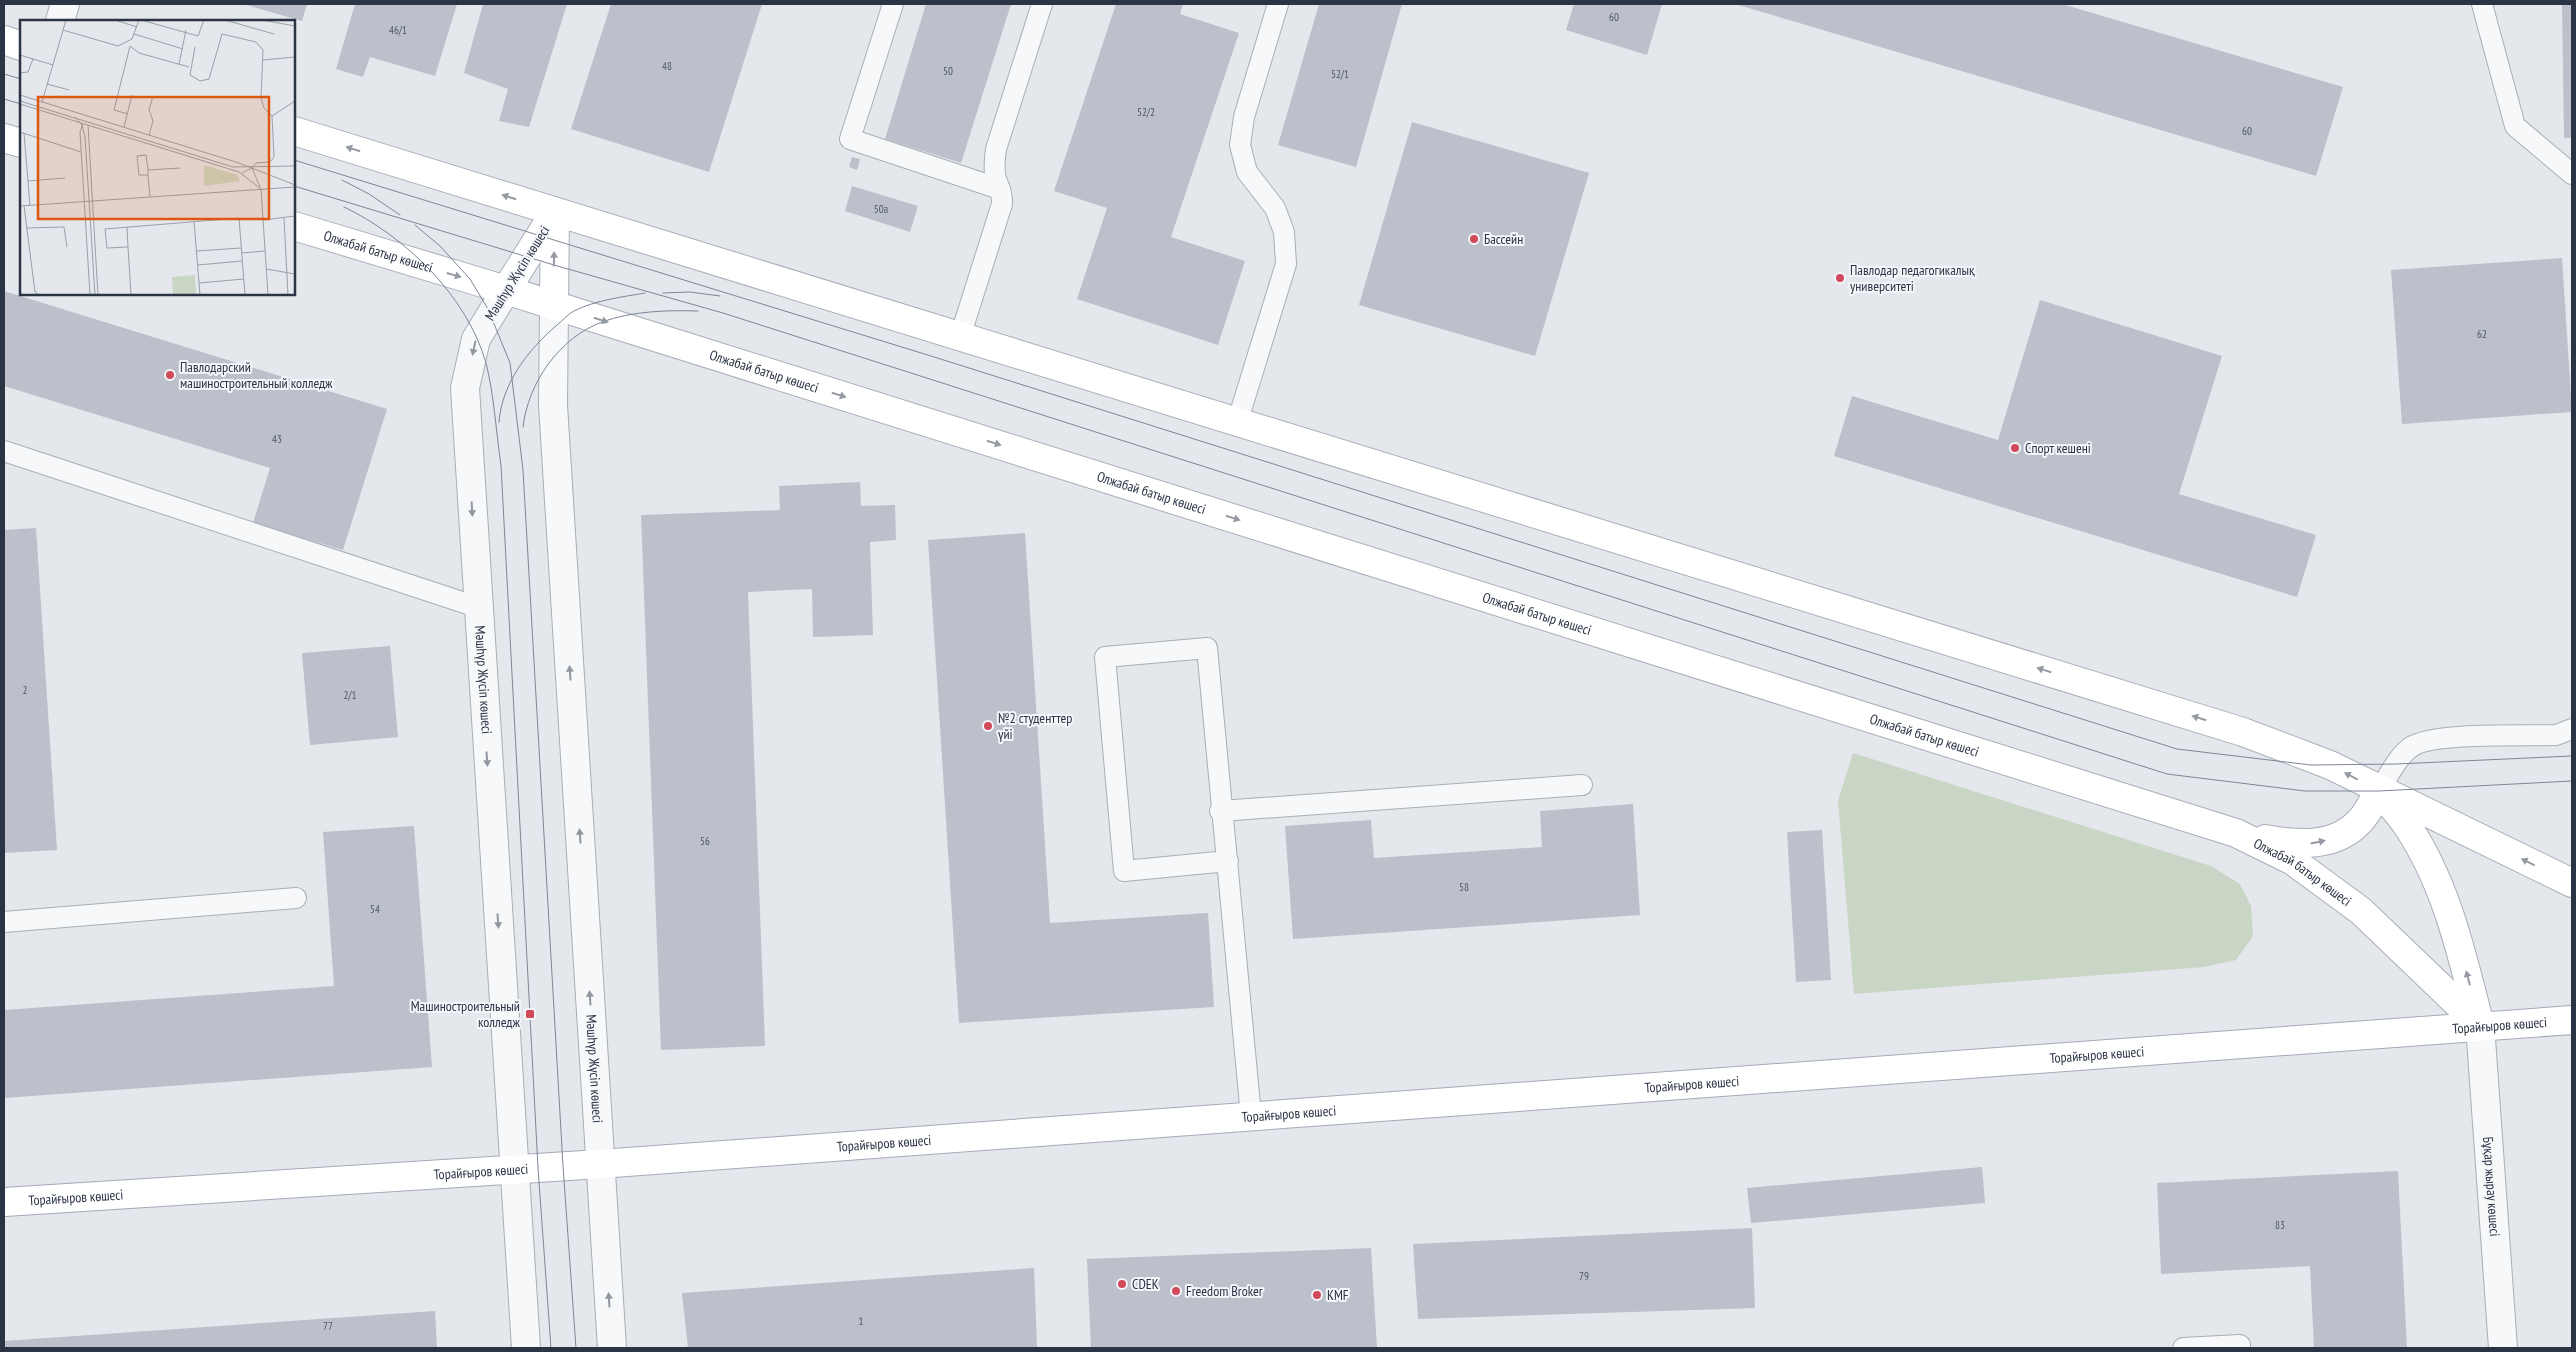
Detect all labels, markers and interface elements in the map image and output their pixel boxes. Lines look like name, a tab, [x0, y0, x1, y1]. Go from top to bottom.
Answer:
house number: 60	[1609, 10, 1619, 24]
inset map	[20, 20, 295, 295]
house number: 46/1	[389, 23, 407, 37]
house number: 48	[662, 59, 672, 73]
house number: 50	[943, 64, 953, 78]
house number: 52/1	[1331, 67, 1349, 81]
house number: 52/2	[1137, 105, 1155, 119]
house number: 60	[2242, 124, 2252, 138]
one-way arrow	[346, 145, 361, 153]
one-way arrow	[501, 193, 516, 201]
house number: 50а	[874, 202, 888, 216]
street label: Мәшһүр Жүсіп көшесі	[481, 222, 553, 324]
street label: Олжабай батыр көшесі	[321, 226, 435, 276]
place label: Бассейн	[1484, 230, 1523, 248]
marker: Бассейн	[1468, 233, 1480, 245]
one-way arrow	[551, 251, 559, 267]
place label: Павлодар педагогикалық университеті	[1850, 261, 1975, 295]
one-way arrow	[447, 271, 462, 279]
marker: Павлодар педагогикалық университеті	[1834, 272, 1846, 284]
one-way arrow	[593, 316, 608, 324]
house number: 62	[2477, 327, 2487, 341]
one-way arrow	[470, 340, 478, 355]
street label: Олжабай батыр көшесі	[707, 346, 821, 397]
place label: Павлодарский машиностроительный колледж	[180, 358, 333, 392]
marker: Павлодарский машиностроительный колледж	[164, 369, 176, 381]
one-way arrow	[832, 391, 847, 399]
house number: 43	[272, 432, 282, 446]
place label: Спорт кешені	[2025, 439, 2091, 457]
one-way arrow	[987, 440, 1002, 448]
marker: Спорт кешені	[2009, 442, 2021, 454]
street label: Олжабай батыр көшесі	[1095, 467, 1208, 518]
one-way arrow	[469, 501, 477, 517]
one-way arrow	[1225, 515, 1240, 523]
street label: Олжабай батыр көшесі	[1480, 588, 1594, 639]
street label: Мәшһүр Жүсіп көшесі	[471, 625, 496, 735]
one-way arrow	[565, 665, 573, 681]
one-way arrow	[2036, 666, 2051, 674]
house number: 2	[23, 683, 28, 697]
house number: 2/1	[343, 688, 357, 702]
place label: №2 студенттер үйі	[998, 709, 1072, 743]
street label: Олжабай батыр көшесі	[1868, 710, 1981, 761]
one-way arrow	[2191, 714, 2206, 722]
marker: №2 студенттер үйі	[982, 720, 994, 732]
one-way arrow	[484, 751, 492, 767]
one-way arrow	[2343, 772, 2358, 780]
one-way arrow	[575, 827, 583, 843]
house number: 56	[700, 834, 710, 848]
street label: Олжабай батыр көшесі	[2251, 834, 2355, 910]
one-way arrow	[2311, 838, 2326, 846]
one-way arrow	[2521, 858, 2535, 866]
house number: 58	[1459, 880, 1469, 894]
house number: 54	[370, 902, 380, 916]
one-way arrow	[494, 913, 502, 929]
one-way arrow	[2464, 970, 2472, 985]
one-way arrow	[585, 989, 593, 1005]
place label: Машиностроительный колледж	[411, 997, 520, 1031]
marker: Машиностроительный колледж	[524, 1008, 536, 1020]
street label: Торайғыров көшесі	[2452, 1013, 2548, 1038]
street label: Мәшһүр Жүсіп көшесі	[582, 1014, 607, 1123]
street label: Торайғыров көшесі	[2049, 1042, 2145, 1067]
street label: Торайғыров көшесі	[1644, 1072, 1740, 1097]
street label: Торайғыров көшесі	[1241, 1101, 1337, 1126]
street label: Торайғыров көшесі	[836, 1131, 932, 1156]
street label: Бұқар жырау көшесі	[2479, 1136, 2504, 1237]
street label: Торайғыров көшесі	[433, 1160, 529, 1184]
street label: Торайғыров көшесі	[28, 1185, 124, 1209]
house number: 83	[2275, 1218, 2285, 1232]
house number: 79	[1579, 1269, 1589, 1283]
place label: CDEK	[1132, 1275, 1159, 1293]
marker: CDEK	[1116, 1278, 1128, 1290]
place label: Freedom Broker	[1186, 1282, 1263, 1300]
marker: Freedom Broker	[1170, 1285, 1182, 1297]
place label: KMF	[1327, 1286, 1349, 1304]
marker: KMF	[1311, 1289, 1323, 1301]
one-way arrow	[604, 1291, 612, 1307]
house number: 1	[859, 1314, 864, 1328]
house number: 77	[323, 1319, 333, 1333]

